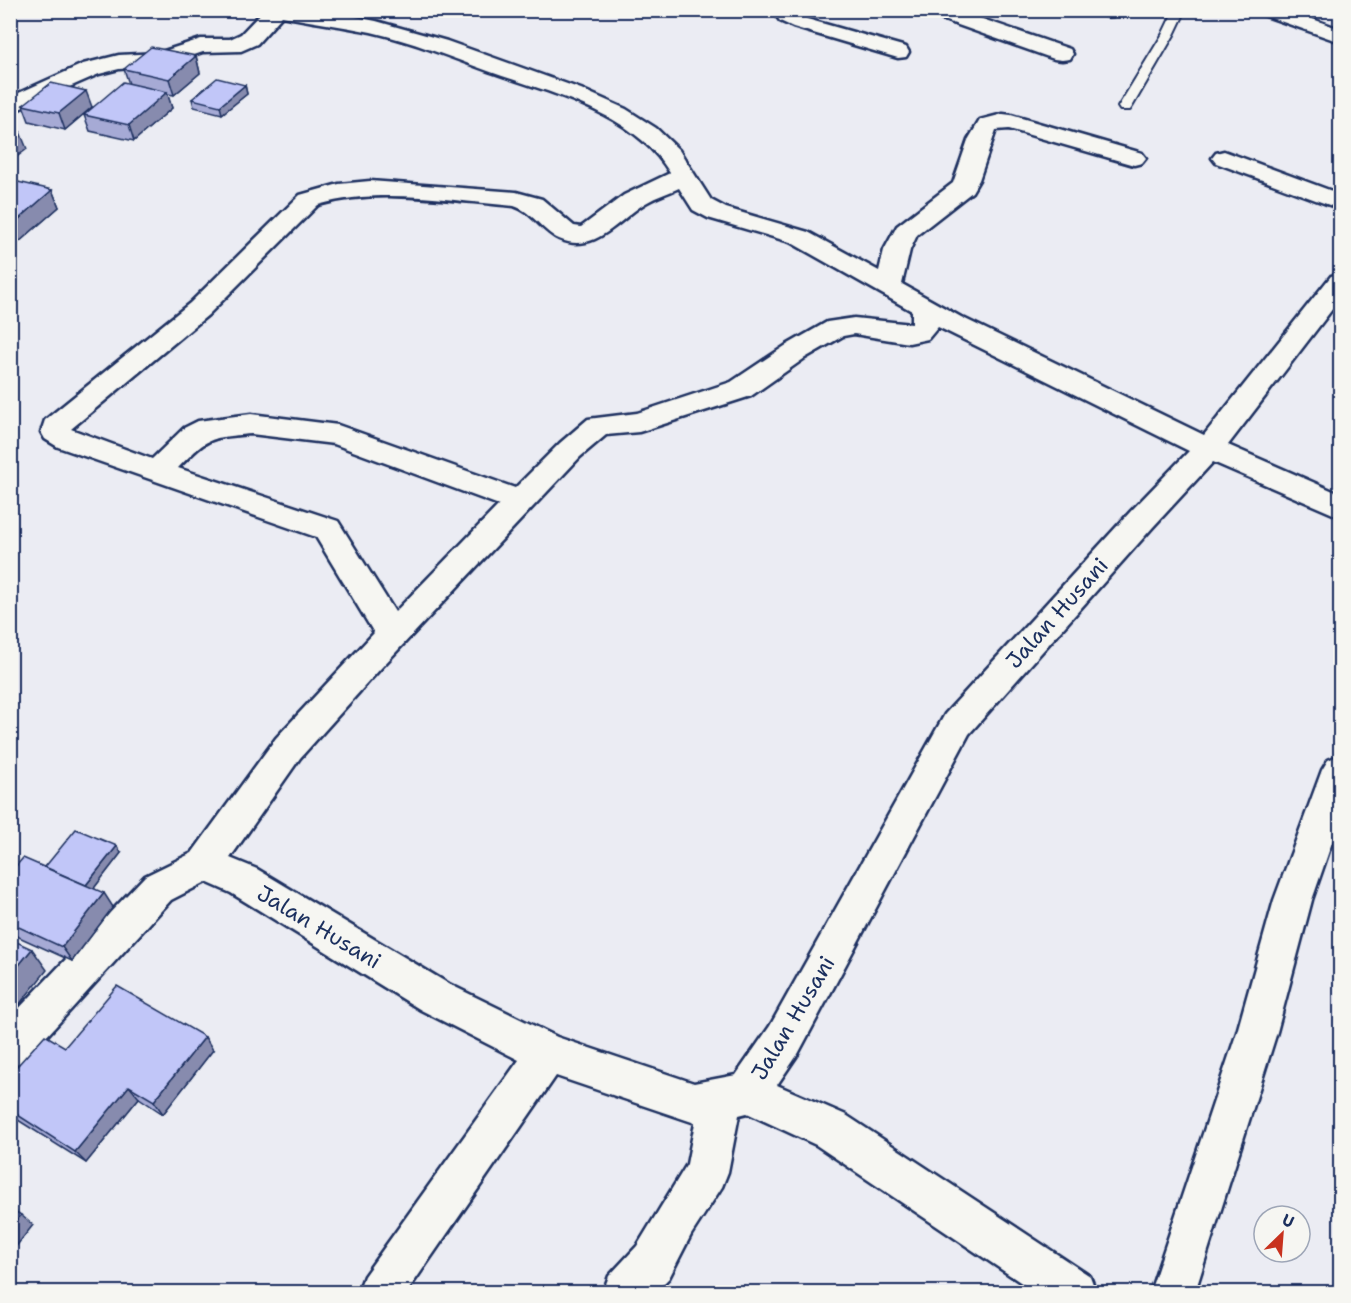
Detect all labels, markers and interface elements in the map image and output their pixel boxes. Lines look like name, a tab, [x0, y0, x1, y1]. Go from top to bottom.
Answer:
street label: Jalan Husani	[999, 551, 1115, 675]
street label: Jalan Husani	[252, 879, 386, 975]
street label: Jalan Husani	[745, 951, 841, 1085]
north arrow	[1252, 1204, 1312, 1264]
text: U	[1279, 1209, 1298, 1233]

